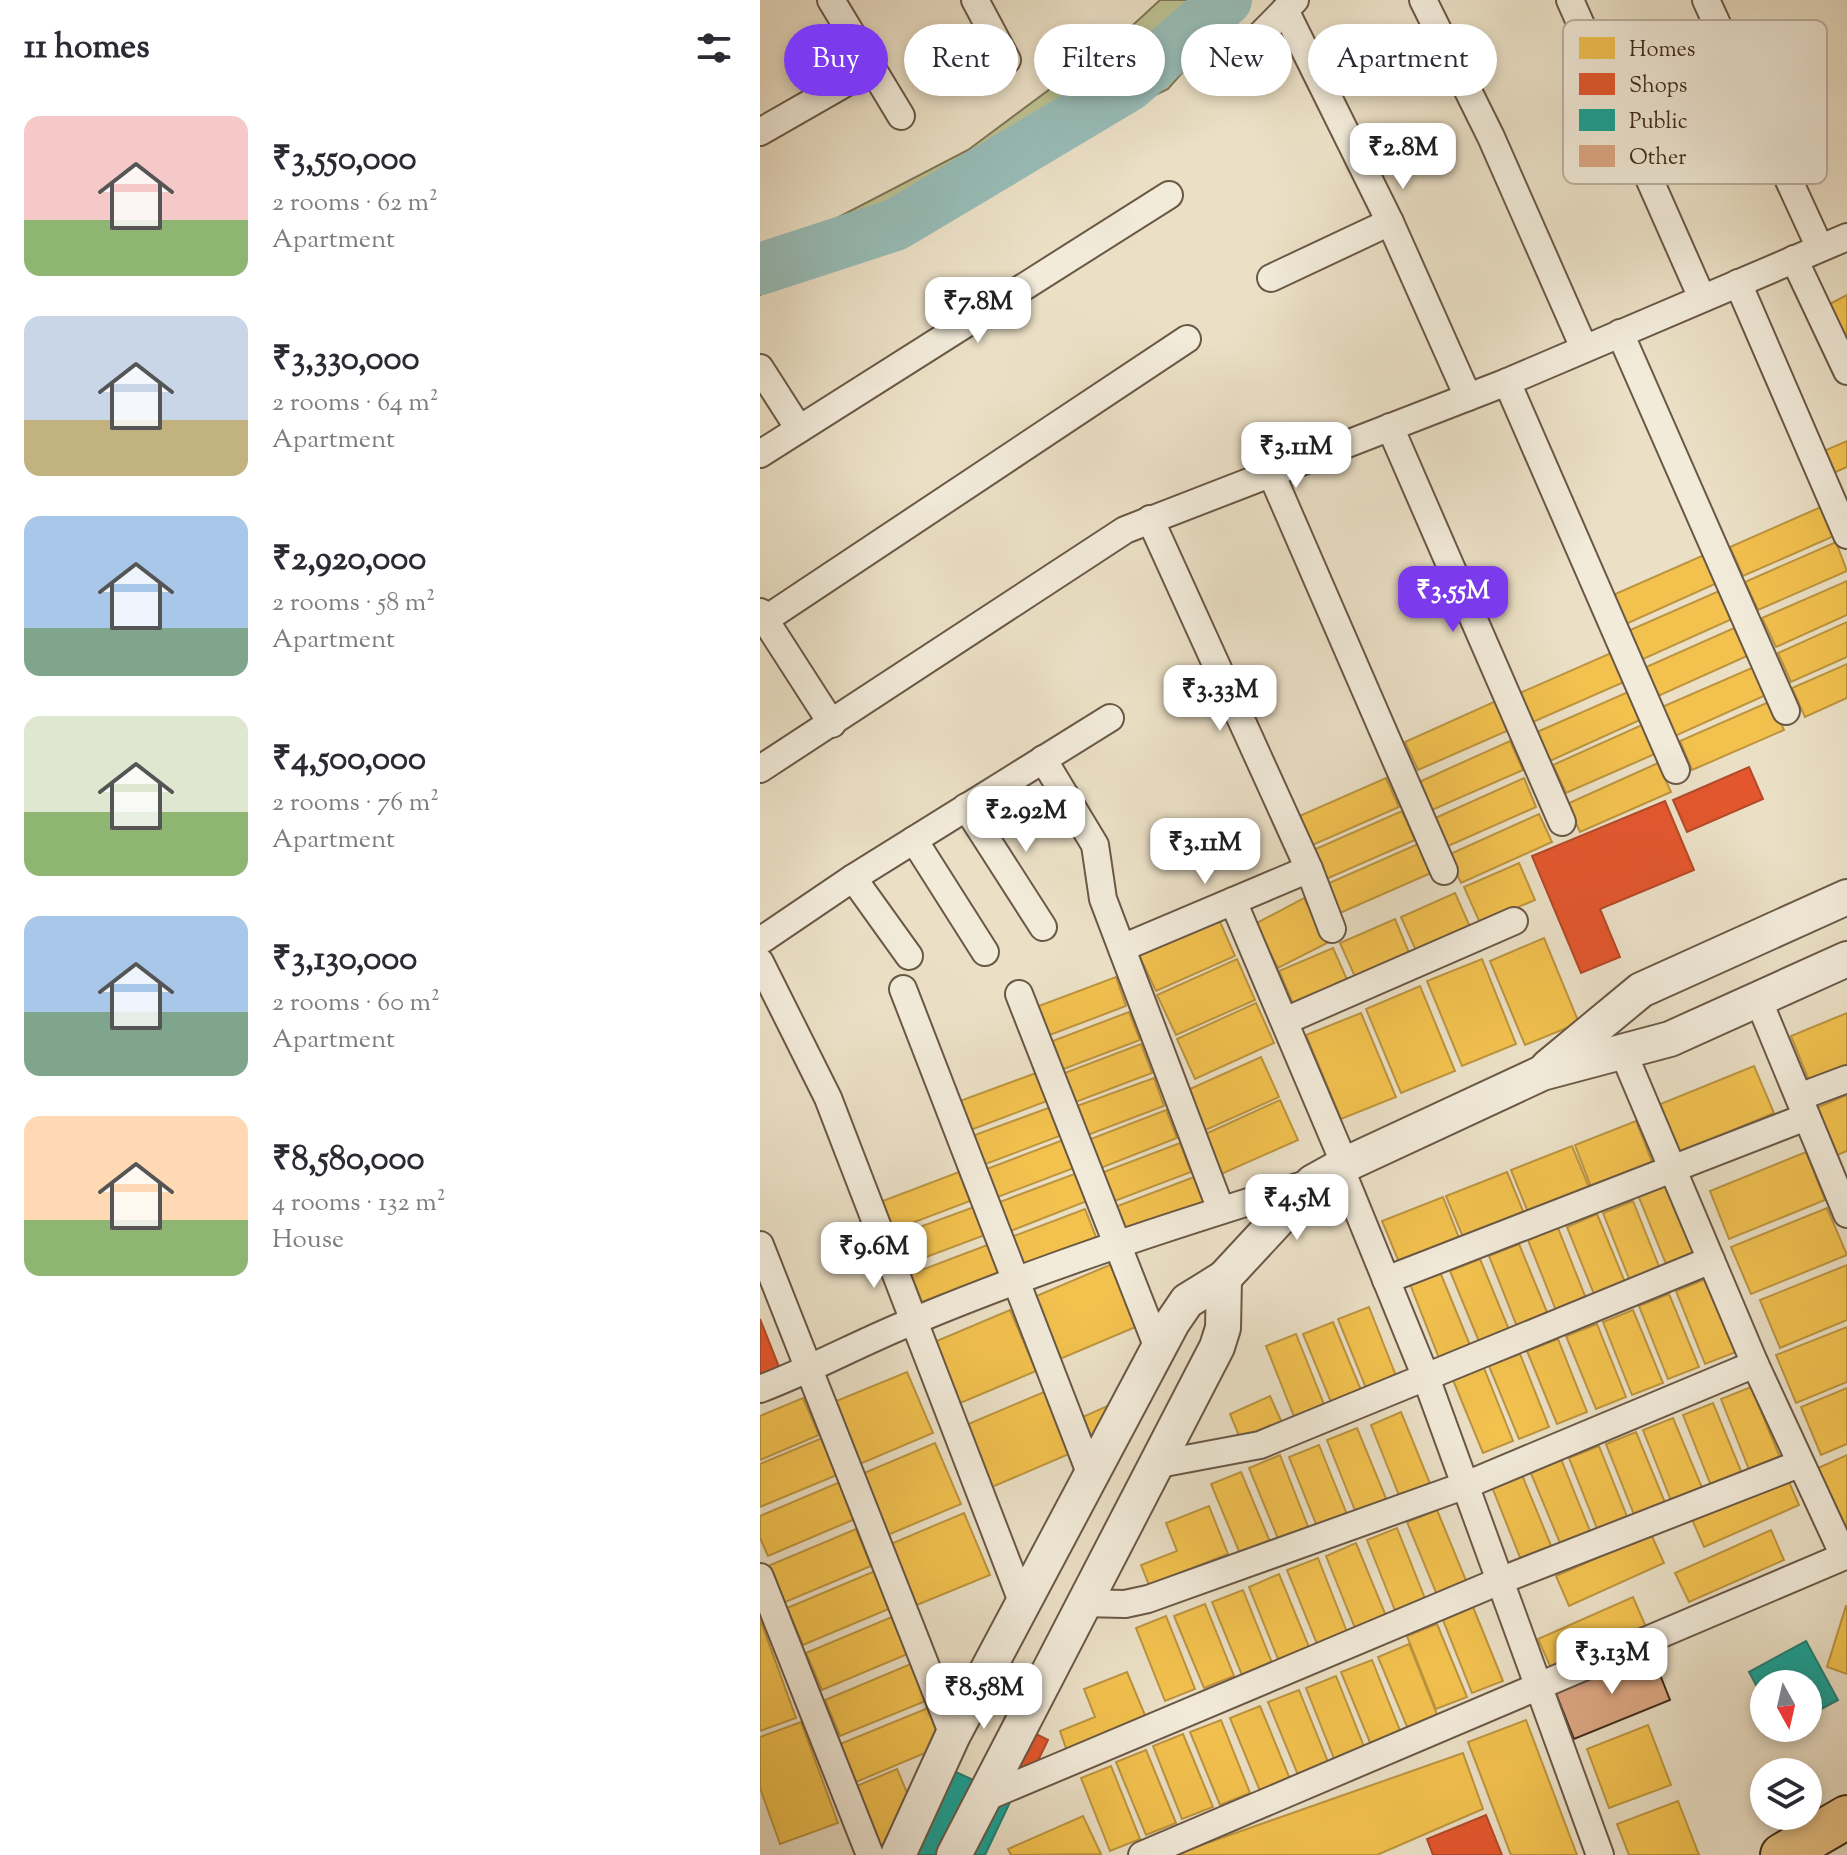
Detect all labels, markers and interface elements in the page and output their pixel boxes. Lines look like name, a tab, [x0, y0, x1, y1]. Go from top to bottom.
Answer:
legend	[1563, 20, 1827, 184]
text: 11 homes	[24, 24, 150, 73]
chip: Buy	[784, 24, 888, 96]
chip: Rent	[904, 24, 1018, 96]
chip: Filters	[1034, 24, 1165, 96]
chip: New	[1181, 24, 1292, 96]
chip: Apartment	[1308, 24, 1497, 96]
icon: filters	[692, 26, 736, 70]
text: Homes	[1629, 35, 1695, 67]
text: Shops	[1629, 71, 1687, 103]
text: Public	[1629, 107, 1688, 139]
pin: ₹2.8M	[1347, 123, 1459, 191]
text: ₹2.8M	[1368, 130, 1438, 167]
text: ₹3,550,000	[272, 136, 416, 185]
text: Other	[1629, 143, 1687, 175]
icon: home	[88, 148, 184, 244]
text: 2 rooms · 62 m²	[272, 185, 438, 222]
text: Apartment	[272, 222, 395, 259]
pin: ₹7.8M	[922, 277, 1034, 345]
text: ₹7.8M	[943, 284, 1013, 321]
text: ₹3,330,000	[272, 336, 419, 385]
icon: home	[88, 348, 184, 444]
text: 2 rooms · 64 m²	[272, 385, 439, 422]
text: Apartment	[272, 422, 395, 459]
pin: ₹3.11M	[1231, 422, 1361, 490]
text: ₹3.11M	[1259, 429, 1333, 466]
text: ₹2,920,000	[272, 536, 426, 585]
icon: home	[88, 548, 184, 644]
pin: ₹3.55M	[1388, 566, 1518, 634]
text: ₹3.55M	[1416, 573, 1490, 610]
text: 2 rooms · 58 m²	[272, 585, 435, 622]
text: Apartment	[272, 622, 395, 659]
pin: ₹3.33M	[1155, 665, 1285, 733]
text: ₹3.33M	[1182, 672, 1258, 709]
text: ₹4,500,000	[272, 736, 426, 785]
icon: home	[88, 748, 184, 844]
text: 2 rooms · 76 m²	[272, 785, 439, 822]
pin: ₹2.92M	[961, 786, 1091, 854]
text: ₹2.92M	[985, 793, 1067, 830]
pin: ₹3.11M	[1140, 818, 1270, 886]
text: Apartment	[272, 822, 395, 859]
text: ₹3.11M	[1168, 825, 1242, 862]
text: ₹3,130,000	[272, 936, 417, 985]
icon: home	[88, 948, 184, 1044]
text: 2 rooms · 60 m²	[272, 985, 440, 1022]
text: Apartment	[272, 1022, 395, 1059]
text: ₹8,580,000	[272, 1136, 424, 1185]
icon: home	[88, 1148, 184, 1244]
pin: ₹4.5M	[1241, 1174, 1353, 1242]
text: ₹4.5M	[1263, 1181, 1331, 1218]
text: 4 rooms · 132 m²	[272, 1185, 446, 1222]
text: House	[272, 1222, 344, 1259]
pin: ₹9.6M	[818, 1222, 930, 1290]
text: ₹9.6M	[839, 1229, 909, 1266]
pin: ₹3.13M	[1547, 1628, 1677, 1696]
text: ₹3.13M	[1574, 1635, 1650, 1672]
pin: ₹8.58M	[919, 1663, 1049, 1731]
text: ₹8.58M	[944, 1670, 1024, 1707]
north arrow	[1750, 1670, 1822, 1742]
map controls	[1750, 1670, 1822, 1830]
button: layers	[1750, 1758, 1822, 1830]

